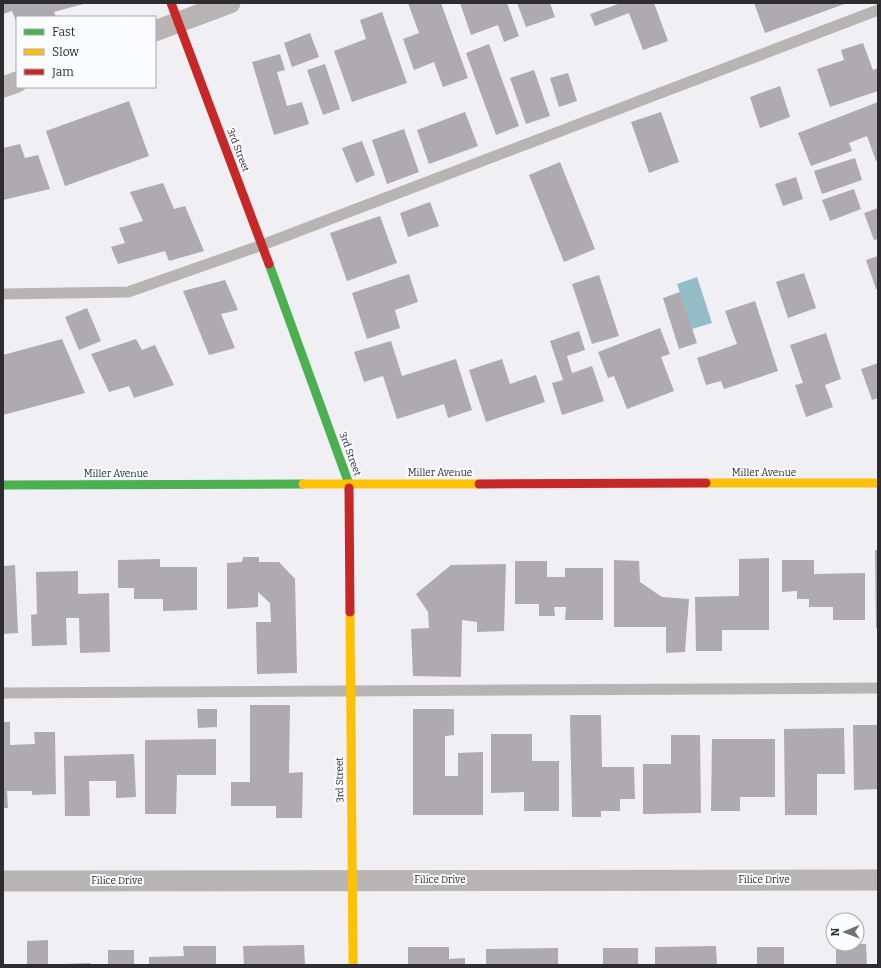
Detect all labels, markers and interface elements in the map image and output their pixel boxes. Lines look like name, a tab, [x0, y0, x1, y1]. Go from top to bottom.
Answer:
legend	[16, 16, 156, 88]
text: Fast	[52, 25, 76, 39]
text: Slow	[52, 45, 79, 59]
text: Jam	[51, 65, 74, 79]
street label: 3rd Street	[224, 126, 252, 174]
street label: 3rd Street	[337, 430, 364, 478]
street label: Miller Avenue	[408, 467, 472, 479]
street label: Miller Avenue	[732, 467, 796, 479]
street label: Miller Avenue	[84, 468, 148, 480]
street label: 3rd Street	[334, 757, 346, 803]
street label: Filice Drive	[414, 874, 466, 886]
street label: Filice Drive	[738, 874, 790, 886]
street label: Filice Drive	[91, 875, 143, 887]
north arrow	[825, 912, 865, 952]
text: N	[829, 927, 842, 937]

